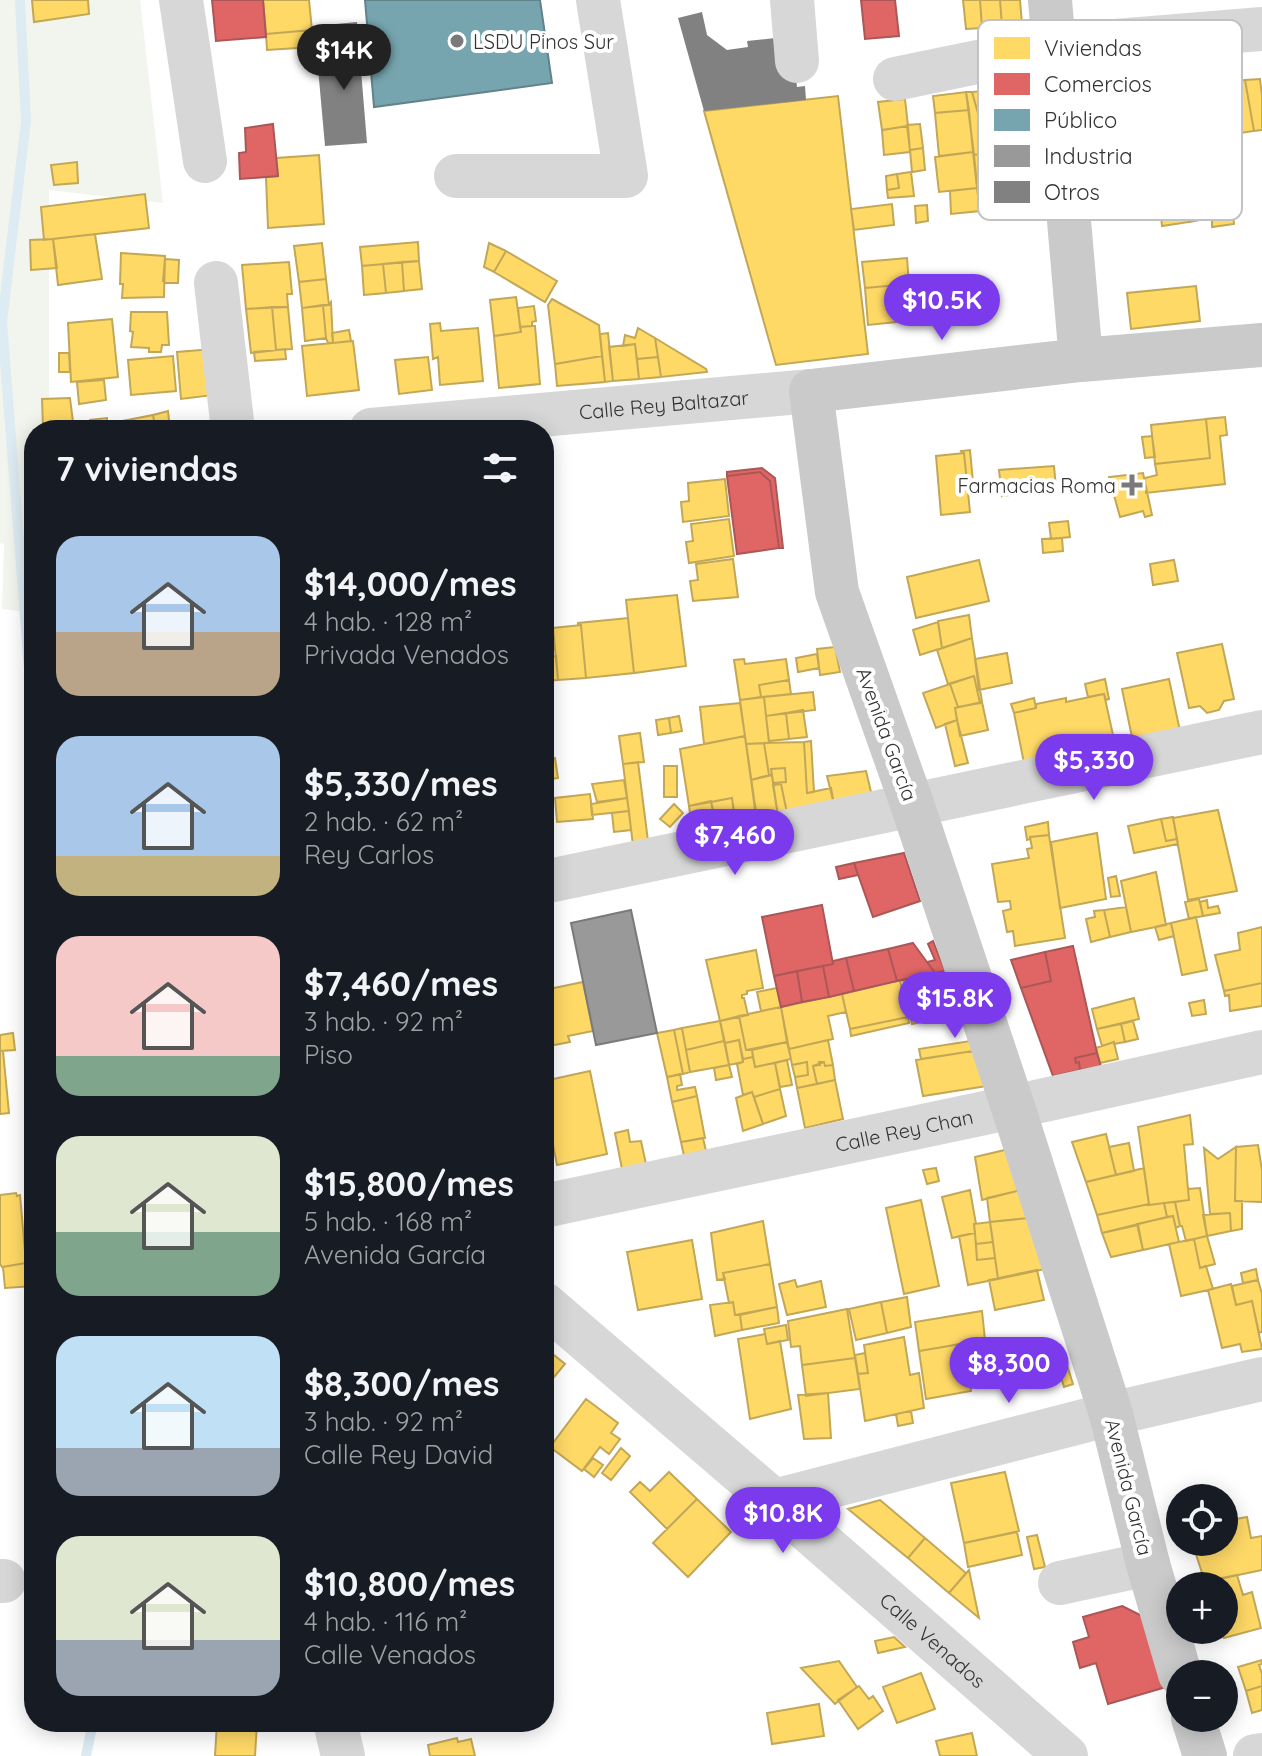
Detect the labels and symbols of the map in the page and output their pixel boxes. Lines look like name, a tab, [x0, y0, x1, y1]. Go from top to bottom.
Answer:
legend	[978, 20, 1242, 220]
pin: $14K	[297, 24, 391, 92]
place label: LSDU Pinos Sur	[473, 29, 614, 54]
marker: LSDU Pinos Sur	[448, 32, 466, 50]
text: Viviendas	[1044, 34, 1142, 62]
text: Comercios	[1044, 70, 1152, 98]
text: Público	[1044, 106, 1117, 134]
text: Industria	[1044, 142, 1133, 170]
text: Otros	[1044, 178, 1100, 206]
pin: $10.5K	[877, 274, 1007, 342]
street label: Calle Rey Baltazar	[578, 384, 750, 424]
place label: Farmacias Roma	[958, 473, 1116, 498]
marker: Farmacias Roma	[1123, 476, 1141, 494]
street label: Avenida García	[851, 664, 923, 804]
pin: $5,330	[1029, 734, 1159, 802]
pin: $7,460	[670, 809, 800, 877]
pin: $15.8K	[890, 972, 1020, 1040]
street label: Calle Rey Chan	[833, 1103, 975, 1157]
pin: $8,300	[944, 1337, 1074, 1405]
street label: Avenida García	[1100, 1416, 1158, 1558]
pin: $10.8K	[718, 1487, 848, 1555]
street label: Calle Venados	[875, 1587, 991, 1693]

